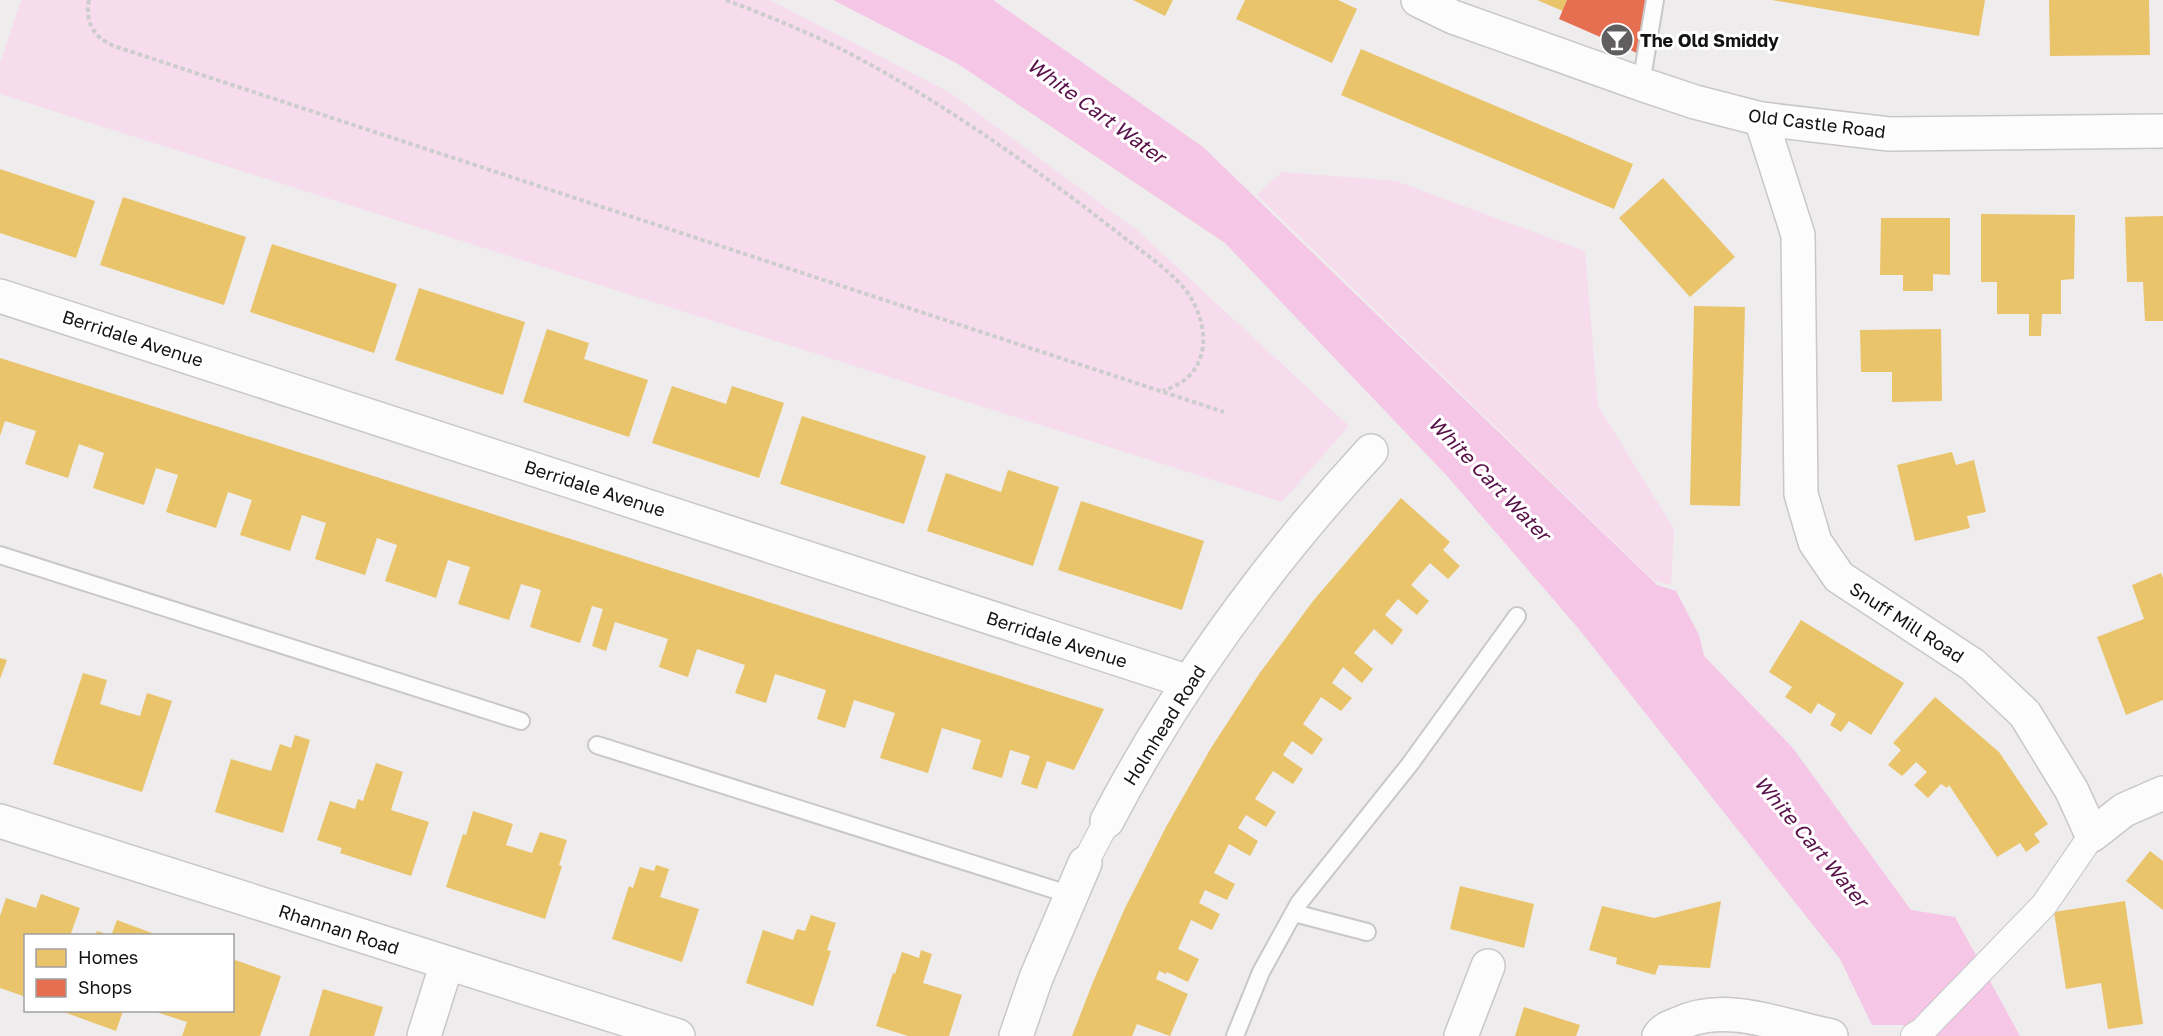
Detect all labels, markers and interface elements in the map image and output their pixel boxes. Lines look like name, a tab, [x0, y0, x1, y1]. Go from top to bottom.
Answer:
bar icon: The Old Smiddy	[1599, 22, 1635, 58]
place label: The Old Smiddy	[1640, 29, 1779, 51]
water label: White Cart Water	[1023, 52, 1173, 170]
street label: Old Castle Road	[1747, 104, 1887, 142]
street label: Berridale Avenue	[60, 305, 206, 371]
water label: White Cart Water	[1424, 411, 1558, 548]
street label: Berridale Avenue	[522, 455, 668, 521]
street label: Snuff Mill Road	[1846, 577, 1968, 667]
street label: Berridale Avenue	[984, 606, 1130, 672]
street label: Holmhead Road	[1118, 661, 1210, 789]
water label: White Cart Water	[1750, 770, 1876, 914]
street label: Rhannan Road	[276, 899, 402, 959]
legend	[24, 934, 234, 1012]
text: Homes	[78, 946, 138, 968]
text: Shops	[78, 976, 132, 998]

